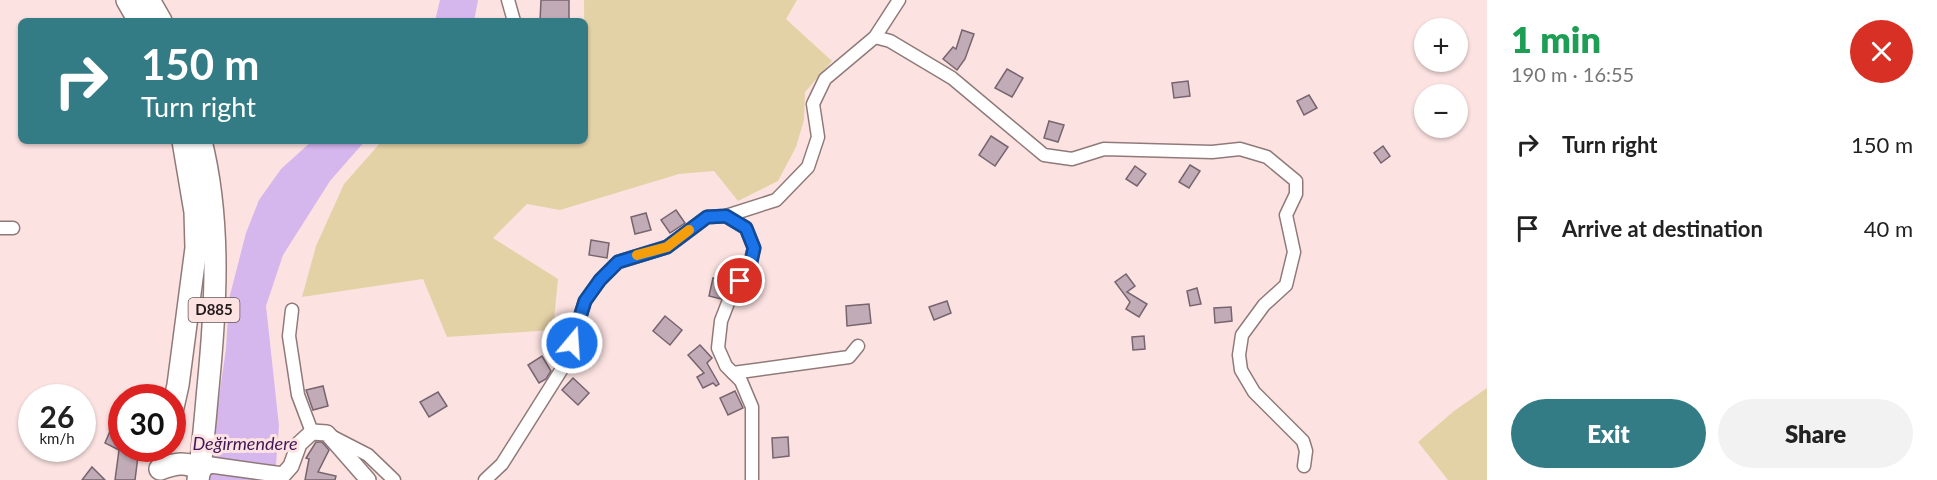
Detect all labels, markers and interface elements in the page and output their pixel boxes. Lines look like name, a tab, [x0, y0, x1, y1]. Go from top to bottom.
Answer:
text: 1 min	[1511, 17, 1601, 61]
map controls	[1414, 18, 1468, 138]
button: +	[1414, 18, 1468, 72]
button: close	[1850, 20, 1913, 83]
text: 150 m	[141, 39, 259, 89]
icon: right	[42, 42, 120, 120]
text: 190 m · 16:55	[1511, 62, 1634, 86]
button: −	[1414, 84, 1468, 138]
text: Turn right	[141, 90, 256, 123]
icon: right	[1511, 128, 1544, 161]
text: Turn right	[1562, 131, 1657, 158]
text: 150 m	[1851, 131, 1913, 158]
icon: arrive	[1511, 212, 1544, 245]
text: Arrive at destination	[1562, 215, 1763, 242]
text: 40 m	[1864, 215, 1913, 242]
pin	[714, 255, 765, 306]
icon: arrive	[723, 264, 756, 297]
road number: D885	[188, 298, 240, 322]
position arrow	[540, 311, 604, 375]
speed limit sign: 30	[108, 384, 186, 462]
text: 26	[40, 398, 74, 434]
button: Exit	[1511, 399, 1706, 468]
button: Share	[1718, 399, 1913, 468]
text: km/h	[39, 429, 75, 447]
water label: Değirmendere	[192, 432, 298, 454]

